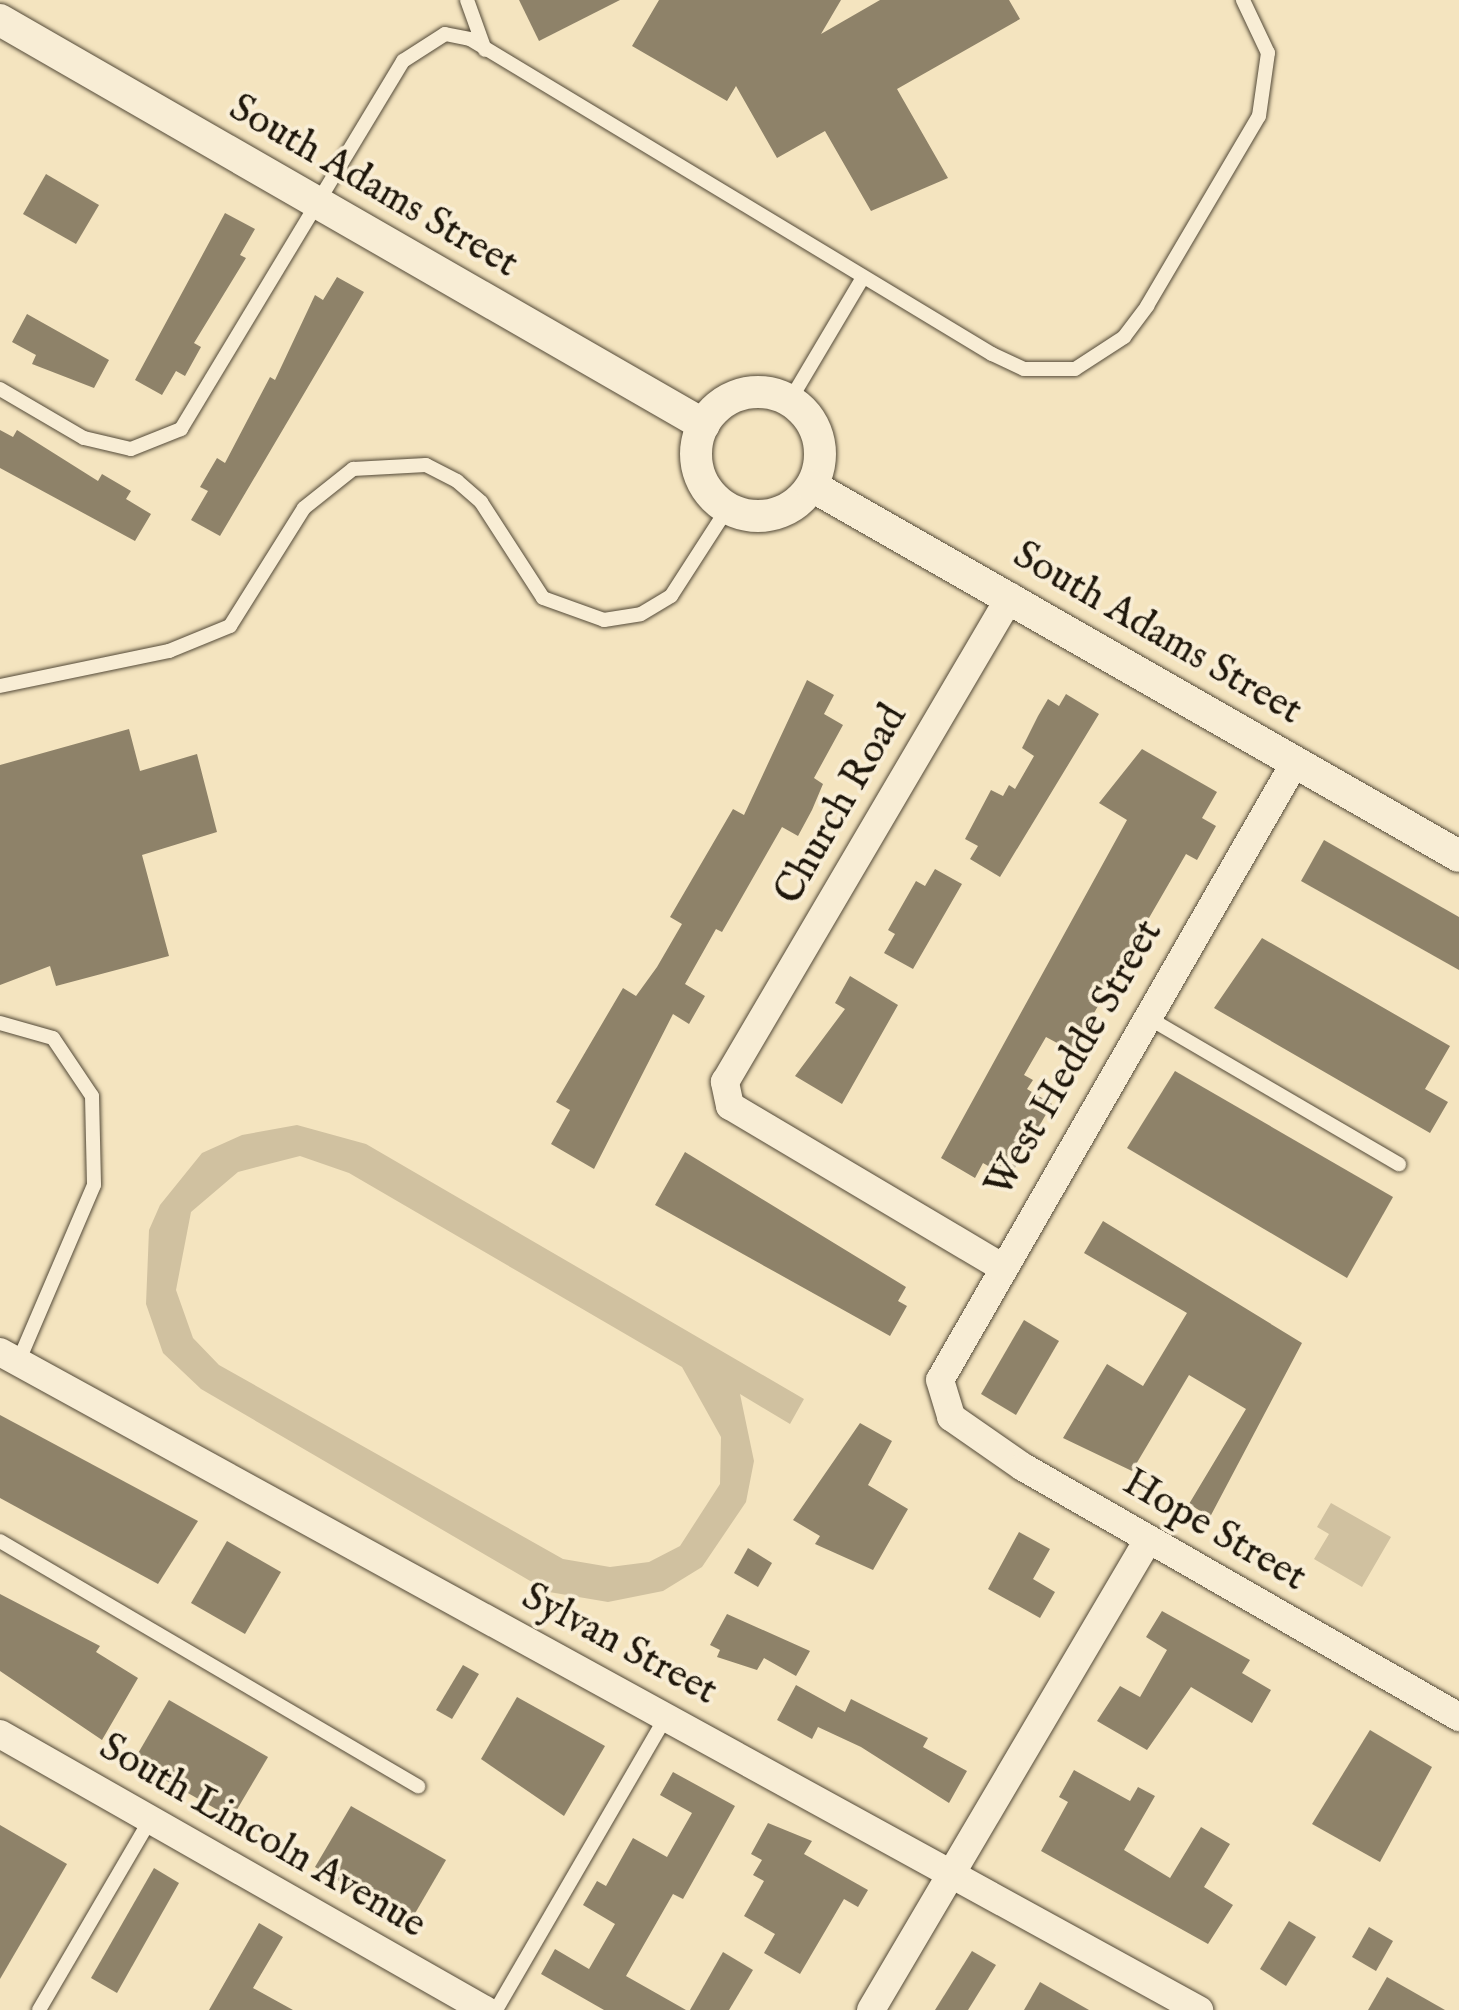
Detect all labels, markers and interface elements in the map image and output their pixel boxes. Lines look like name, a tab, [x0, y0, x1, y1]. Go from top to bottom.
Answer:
street label: South Adams Street	[220, 85, 526, 289]
street label: South Adams Street	[1004, 532, 1310, 736]
street label: Church Road	[766, 697, 918, 913]
street label: West Hedde Street	[976, 912, 1174, 1206]
street label: Hope Street	[1114, 1459, 1314, 1603]
street label: Sylvan Street	[513, 1574, 725, 1716]
street label: South Lincoln Avenue	[90, 1724, 434, 1950]

